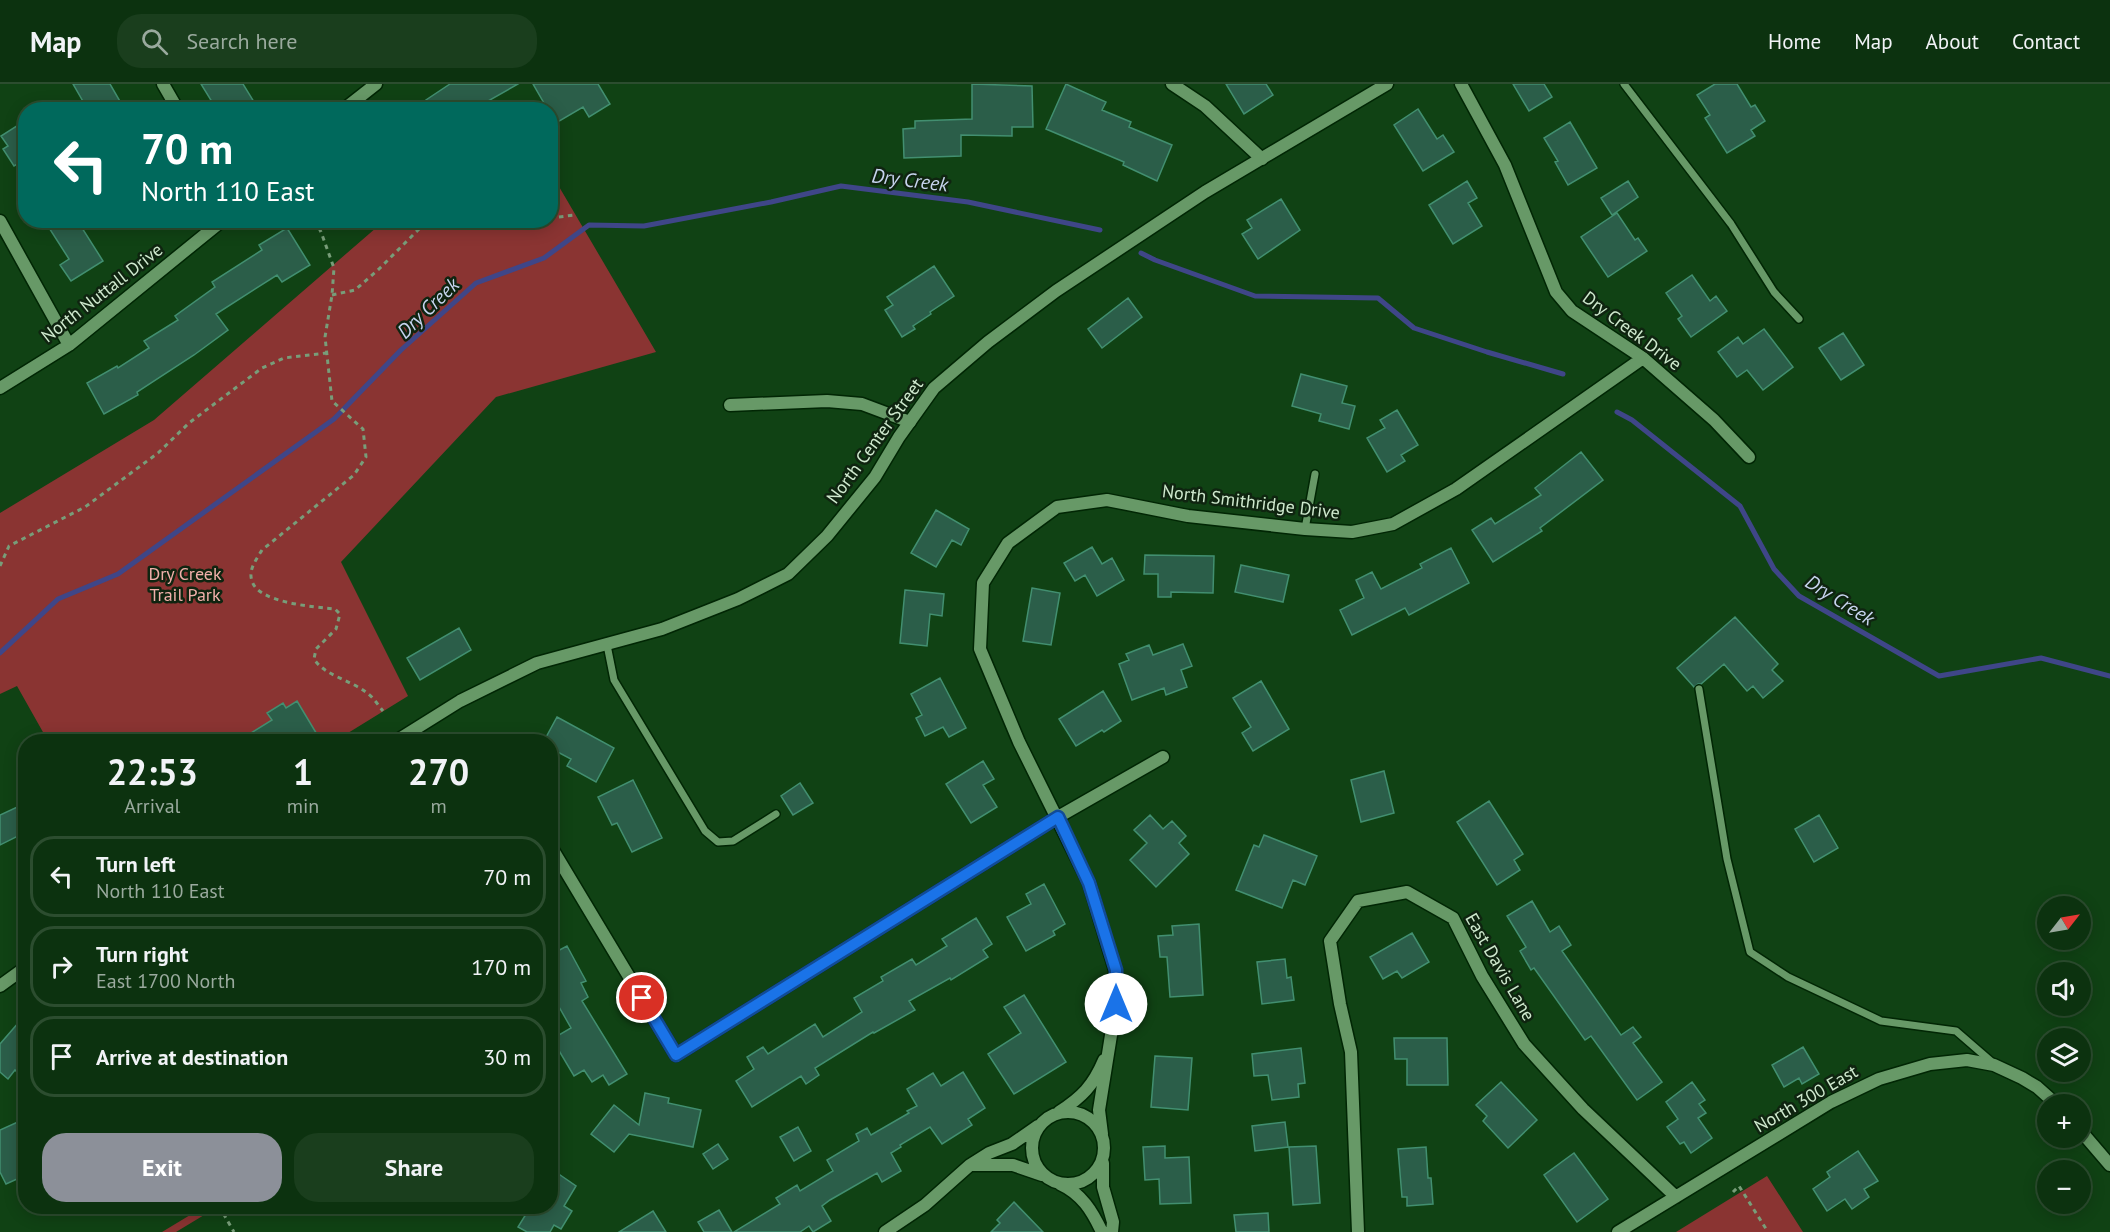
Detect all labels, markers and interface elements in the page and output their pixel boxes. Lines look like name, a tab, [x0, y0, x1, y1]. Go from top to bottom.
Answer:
search box	[117, 14, 537, 68]
text: Map	[30, 23, 81, 60]
icon: search	[138, 25, 171, 58]
text: Search here	[186, 27, 297, 55]
text: Home	[1768, 28, 1821, 55]
text: Map	[1854, 28, 1893, 55]
text: About	[1926, 28, 1979, 55]
text: Contact	[2012, 28, 2080, 55]
text: 70 m	[141, 121, 233, 176]
icon: left	[42, 126, 120, 204]
water label: Dry Creek	[870, 162, 951, 198]
text: North 110 East	[141, 174, 315, 208]
street label: North Nuttall Drive	[36, 238, 167, 347]
water label: Dry Creek	[391, 271, 465, 344]
street label: Dry Creek Drive	[1578, 286, 1686, 375]
street label: North Center Street	[821, 373, 928, 508]
street label: North Smithridge Drive	[1161, 479, 1341, 524]
park label: Dry Creek Trail Park	[148, 562, 222, 606]
water label: Dry Creek	[1801, 569, 1880, 632]
text: 22:53	[107, 748, 198, 795]
text: 1	[293, 748, 313, 795]
text: 270	[408, 748, 469, 795]
text: Arrival	[124, 793, 180, 819]
text: min	[287, 793, 319, 819]
text: m	[431, 793, 447, 819]
text: Turn left	[96, 850, 176, 878]
icon: left	[45, 860, 78, 893]
text: 70 m	[483, 863, 531, 891]
text: North 110 East	[96, 878, 225, 904]
north arrow	[2037, 896, 2091, 950]
map controls	[2037, 896, 2091, 1214]
street label: East Davis Lane	[1460, 909, 1541, 1025]
text: Turn right	[96, 940, 188, 968]
icon: right	[45, 950, 78, 983]
text: 170 m	[471, 953, 531, 981]
button: sound	[2037, 962, 2091, 1016]
text: East 1700 North	[96, 968, 235, 994]
pin	[616, 972, 667, 1023]
position arrow	[1084, 972, 1148, 1036]
icon: arrive	[625, 981, 658, 1014]
button: layers	[2037, 1028, 2091, 1082]
icon: arrive	[45, 1040, 78, 1073]
text: Arrive at destination	[96, 1043, 288, 1071]
text: 30 m	[483, 1043, 531, 1071]
street label: North 300 East	[1750, 1060, 1862, 1137]
button: +	[2037, 1094, 2091, 1148]
button: Exit	[42, 1133, 282, 1202]
button: Share	[294, 1133, 534, 1202]
button: −	[2037, 1160, 2091, 1214]

